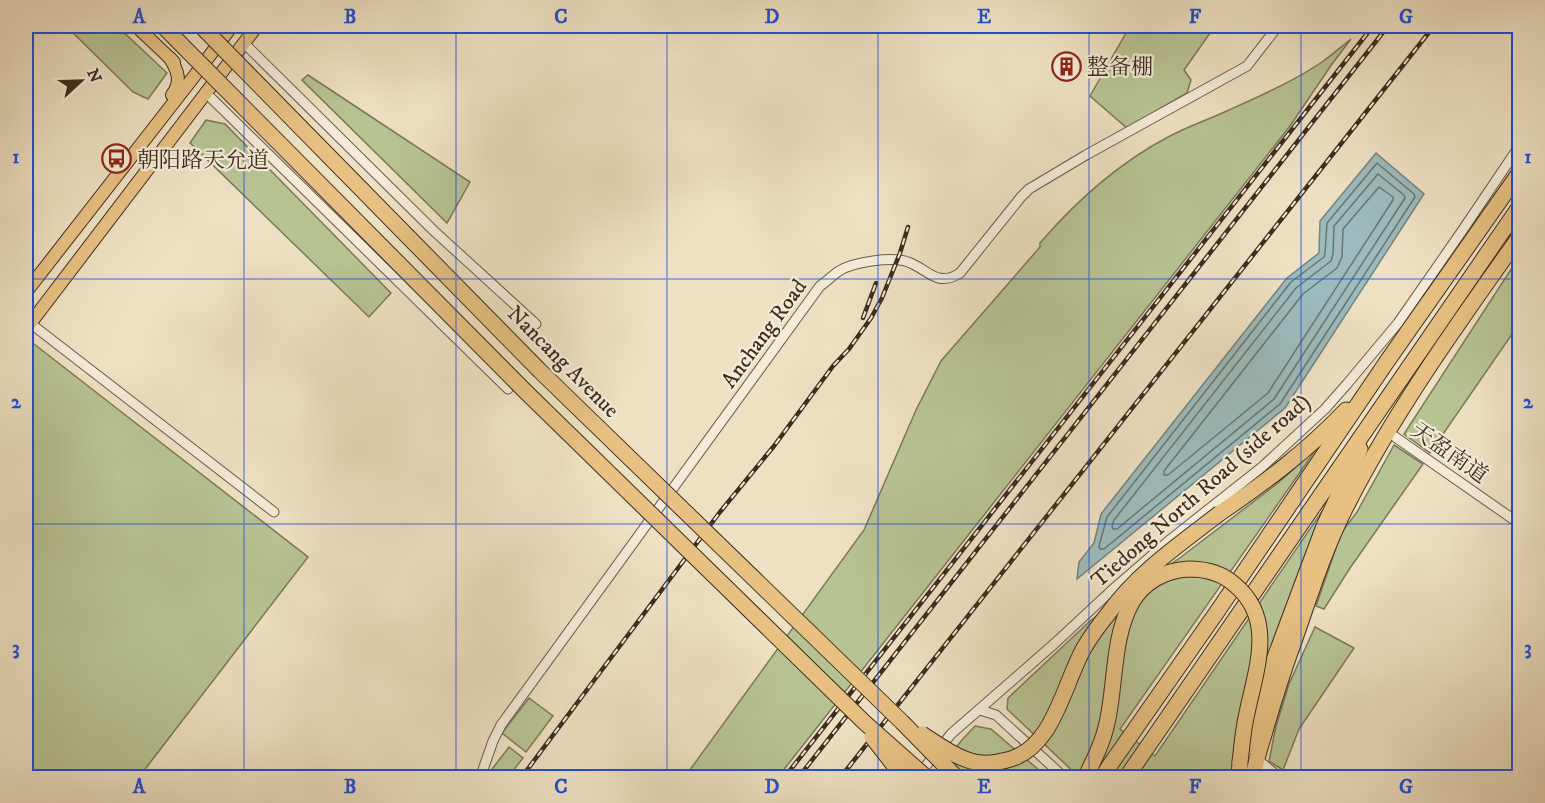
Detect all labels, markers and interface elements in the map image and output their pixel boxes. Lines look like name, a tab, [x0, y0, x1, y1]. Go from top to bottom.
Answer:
text: A	[132, 5, 147, 30]
text: B	[344, 5, 356, 30]
text: C	[554, 5, 568, 30]
text: D	[765, 5, 780, 30]
text: E	[977, 5, 991, 30]
text: F	[1189, 5, 1202, 30]
text: G	[1399, 5, 1413, 30]
building icon: 整备棚	[1050, 50, 1082, 82]
north arrow	[51, 51, 111, 111]
place label: 整备棚	[1087, 54, 1153, 81]
text: N	[82, 66, 106, 86]
bus stop icon: 朝阳路天允道	[100, 143, 132, 175]
text: 1	[12, 145, 20, 170]
text: 1	[1524, 145, 1532, 170]
place label: 朝阳路天允道	[137, 147, 269, 174]
street label: Anchang Road	[716, 274, 813, 394]
street label: Nancang Avenue	[501, 300, 625, 424]
street label: Tiedong North Road (side road)	[1086, 389, 1316, 594]
text: 2	[11, 390, 22, 415]
text: 2	[1523, 390, 1534, 415]
street label: 天盈南道	[1405, 417, 1493, 490]
text: 3	[12, 636, 20, 661]
text: 3	[1524, 636, 1532, 661]
text: A	[132, 775, 147, 800]
text: B	[344, 775, 356, 800]
text: C	[554, 775, 568, 800]
text: D	[765, 775, 780, 800]
text: E	[977, 775, 991, 800]
text: F	[1189, 775, 1202, 800]
text: G	[1399, 775, 1413, 800]

